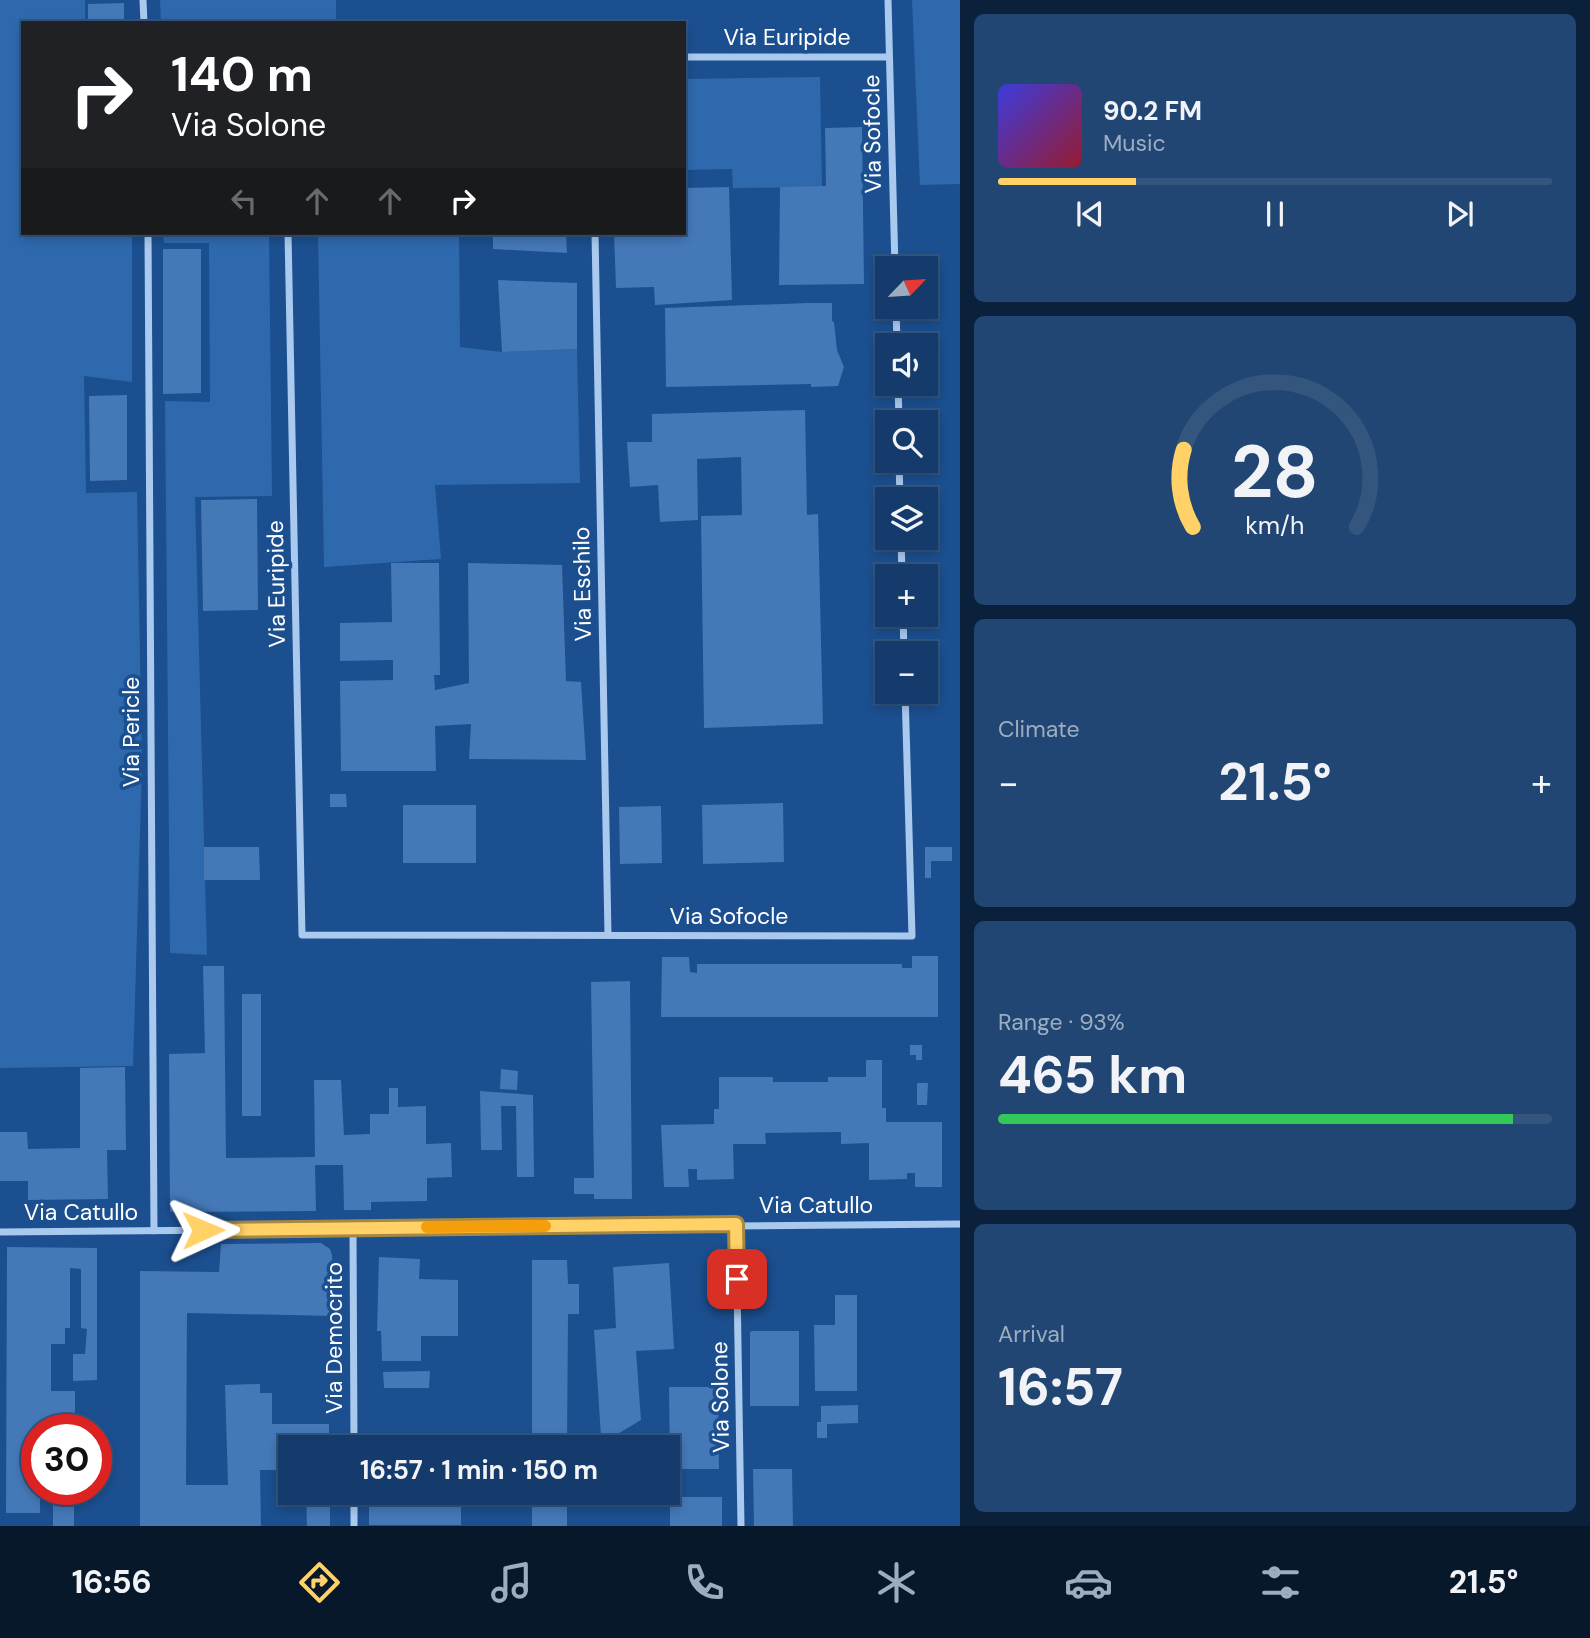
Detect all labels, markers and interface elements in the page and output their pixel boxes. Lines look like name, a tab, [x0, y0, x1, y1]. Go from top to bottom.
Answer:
street label: Via Euripide	[723, 22, 851, 52]
text: 140 m	[171, 42, 313, 106]
icon: right	[56, 49, 147, 140]
street label: Via Sofocle	[856, 74, 888, 194]
text: 90.2 FM	[1103, 94, 1202, 128]
text: Via Solone	[171, 104, 326, 146]
text: Music	[1103, 128, 1166, 158]
icon: left	[225, 182, 263, 220]
icon: ahead	[298, 182, 336, 220]
icon: ahead	[371, 182, 409, 220]
icon: right	[444, 182, 482, 220]
icon: previous	[1071, 195, 1109, 233]
icon: pause	[1256, 195, 1294, 233]
icon: next	[1441, 195, 1479, 233]
north arrow	[875, 256, 938, 318]
map controls	[875, 256, 938, 704]
button: sound	[875, 333, 938, 396]
button: search	[875, 410, 938, 473]
text: 28	[1231, 425, 1319, 520]
button: layers	[875, 487, 938, 550]
text: km/h	[1245, 508, 1305, 541]
street label: Via Euripide	[260, 520, 292, 648]
street label: Via Eschilo	[566, 526, 598, 642]
button: +	[875, 564, 938, 627]
button: −	[875, 641, 938, 704]
street label: Via Pericle	[116, 677, 146, 787]
text: Climate	[998, 714, 1080, 744]
text: 21.5°	[1218, 748, 1332, 816]
text: −	[998, 758, 1019, 808]
text: +	[1531, 758, 1552, 808]
street label: Via Sofocle	[670, 901, 788, 931]
text: Range · 93%	[998, 1007, 1125, 1037]
text: 465 km	[998, 1041, 1187, 1109]
street label: Via Catullo	[759, 1190, 873, 1220]
position arrow	[166, 1193, 240, 1267]
street label: Via Catullo	[24, 1197, 138, 1227]
pin	[707, 1249, 767, 1309]
icon: arrive	[718, 1260, 756, 1298]
street label: Via Democrito	[319, 1262, 349, 1414]
text: Arrival	[998, 1319, 1065, 1349]
street label: Via Solone	[704, 1341, 736, 1453]
text: 16:57	[998, 1353, 1123, 1421]
speed limit sign: 30	[21, 1414, 112, 1505]
text: 16:57 · 1 min · 150 m	[360, 1453, 598, 1487]
icon: directions	[295, 1558, 344, 1607]
icon: music	[487, 1558, 536, 1607]
icon: phone	[680, 1558, 729, 1607]
icon: climate	[872, 1558, 921, 1607]
icon: car	[1064, 1558, 1113, 1607]
icon: filters	[1256, 1558, 1305, 1607]
text: 16:56	[72, 1561, 152, 1603]
text: 21.5°	[1449, 1561, 1518, 1603]

